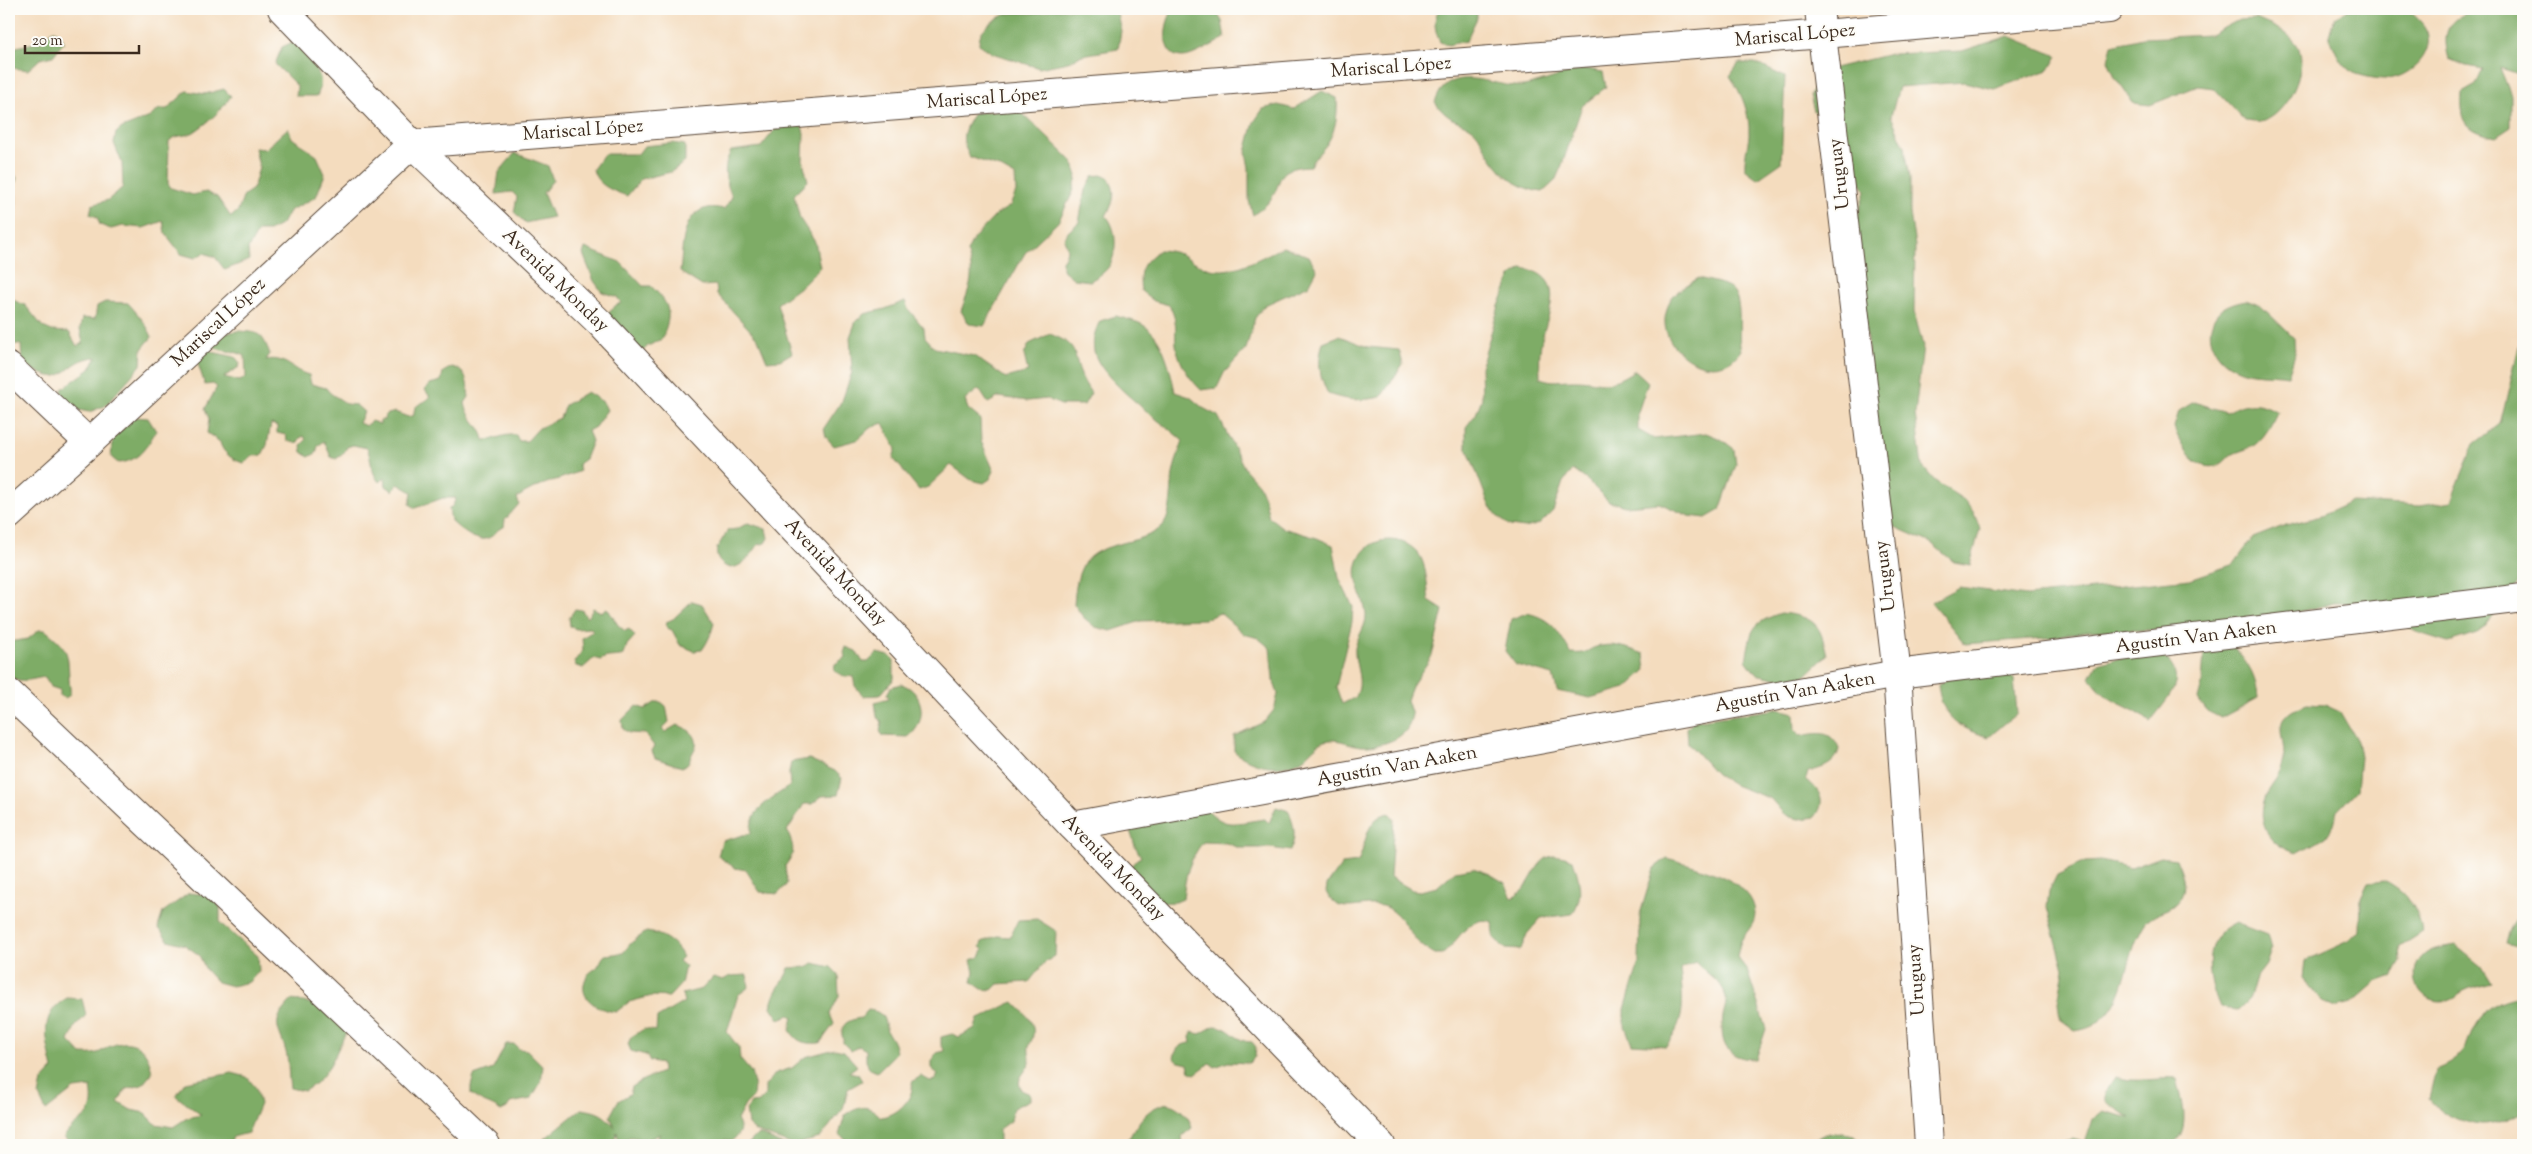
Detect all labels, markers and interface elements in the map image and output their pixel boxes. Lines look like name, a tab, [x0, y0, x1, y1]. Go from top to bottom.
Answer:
street label: Mariscal López	[1734, 17, 1856, 55]
scale bar	[25, 22, 139, 54]
text: 20 m	[32, 31, 63, 52]
street label: Mariscal López	[1330, 50, 1452, 86]
street label: Mariscal López	[926, 81, 1048, 117]
street label: Mariscal López	[522, 113, 644, 149]
street label: Uruguay	[1822, 136, 1858, 211]
street label: Avenida Monday	[495, 223, 615, 340]
street label: Mariscal López	[166, 272, 272, 374]
street label: Avenida Monday	[777, 513, 893, 634]
street label: Uruguay	[1868, 538, 1904, 613]
street label: Agustín Van Aaken	[2114, 615, 2278, 661]
street label: Agustín Van Aaken	[1713, 666, 1877, 720]
street label: Agustín Van Aaken	[1315, 740, 1479, 794]
street label: Avenida Monday	[1055, 808, 1172, 928]
street label: Uruguay	[1901, 943, 1933, 1017]

